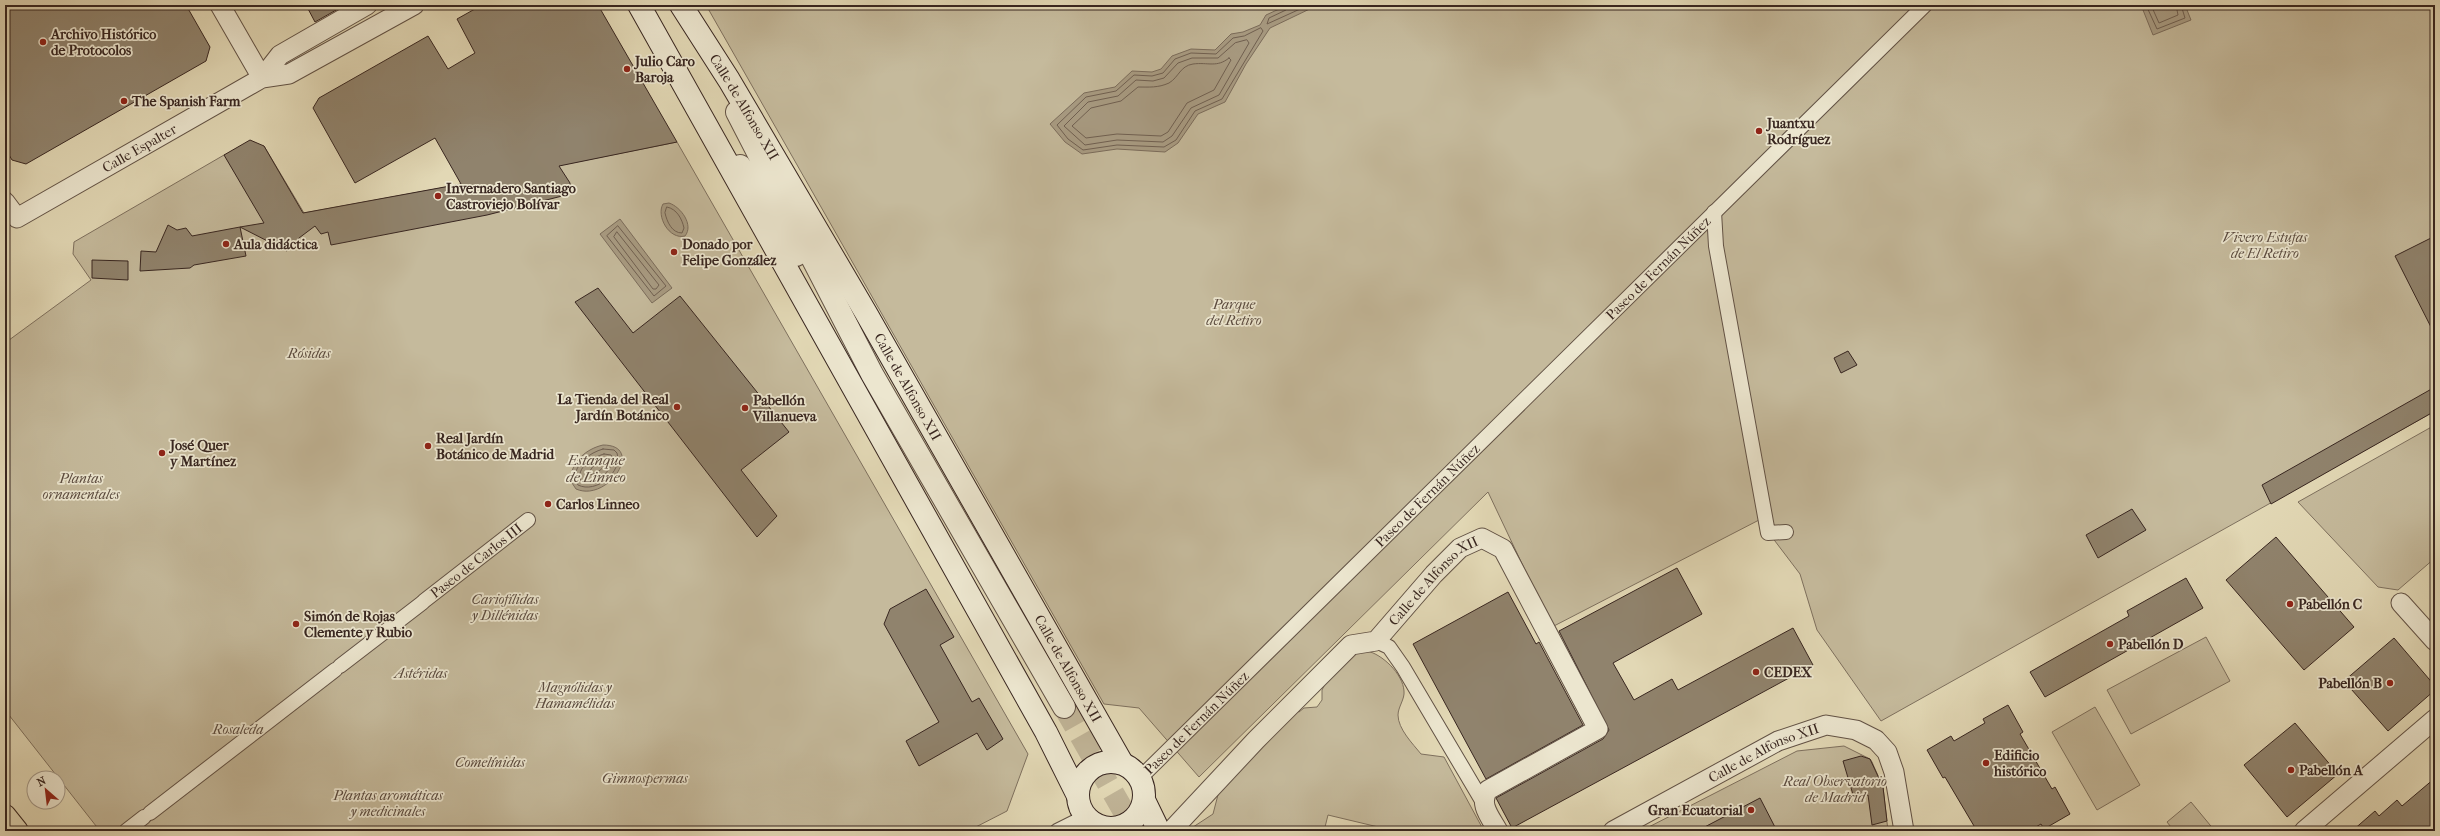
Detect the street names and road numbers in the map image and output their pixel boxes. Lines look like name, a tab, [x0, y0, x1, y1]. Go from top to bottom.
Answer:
street label: Calle de Alfonso XII	[706, 51, 783, 164]
street label: Calle Espalter	[99, 120, 180, 176]
street label: Paseo de Fernán Núñez	[1602, 213, 1714, 323]
street label: Calle de Alfonso XII	[871, 330, 945, 444]
street label: Paseo de Fernán Núñez	[1371, 440, 1483, 550]
street label: Paseo de Carlos III	[427, 519, 526, 602]
street label: Calle de Alfonso XII	[1385, 532, 1481, 629]
street label: Calle de Alfonso XII	[1031, 612, 1106, 725]
street label: Paseo de Fernán Núñez	[1140, 667, 1252, 778]
street label: Calle de Alfonso XII	[1705, 719, 1821, 786]

